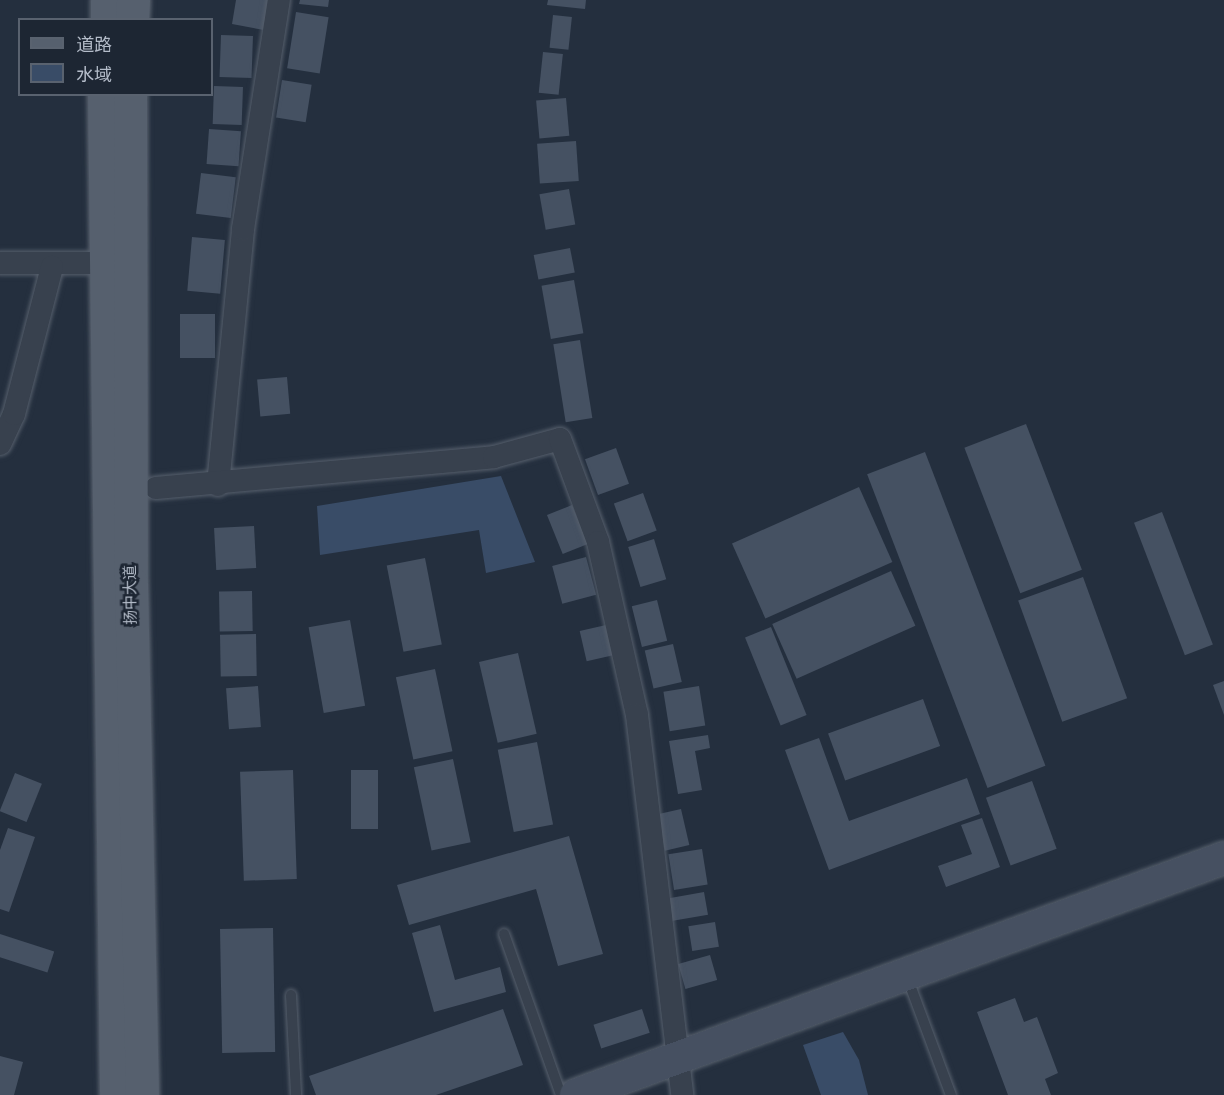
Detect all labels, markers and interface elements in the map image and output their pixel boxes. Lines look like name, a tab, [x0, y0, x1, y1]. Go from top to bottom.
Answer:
legend	[18, 18, 213, 96]
text: 道路	[76, 34, 112, 55]
text: 水域	[76, 64, 112, 85]
street label: 扬中大道	[121, 565, 141, 625]

